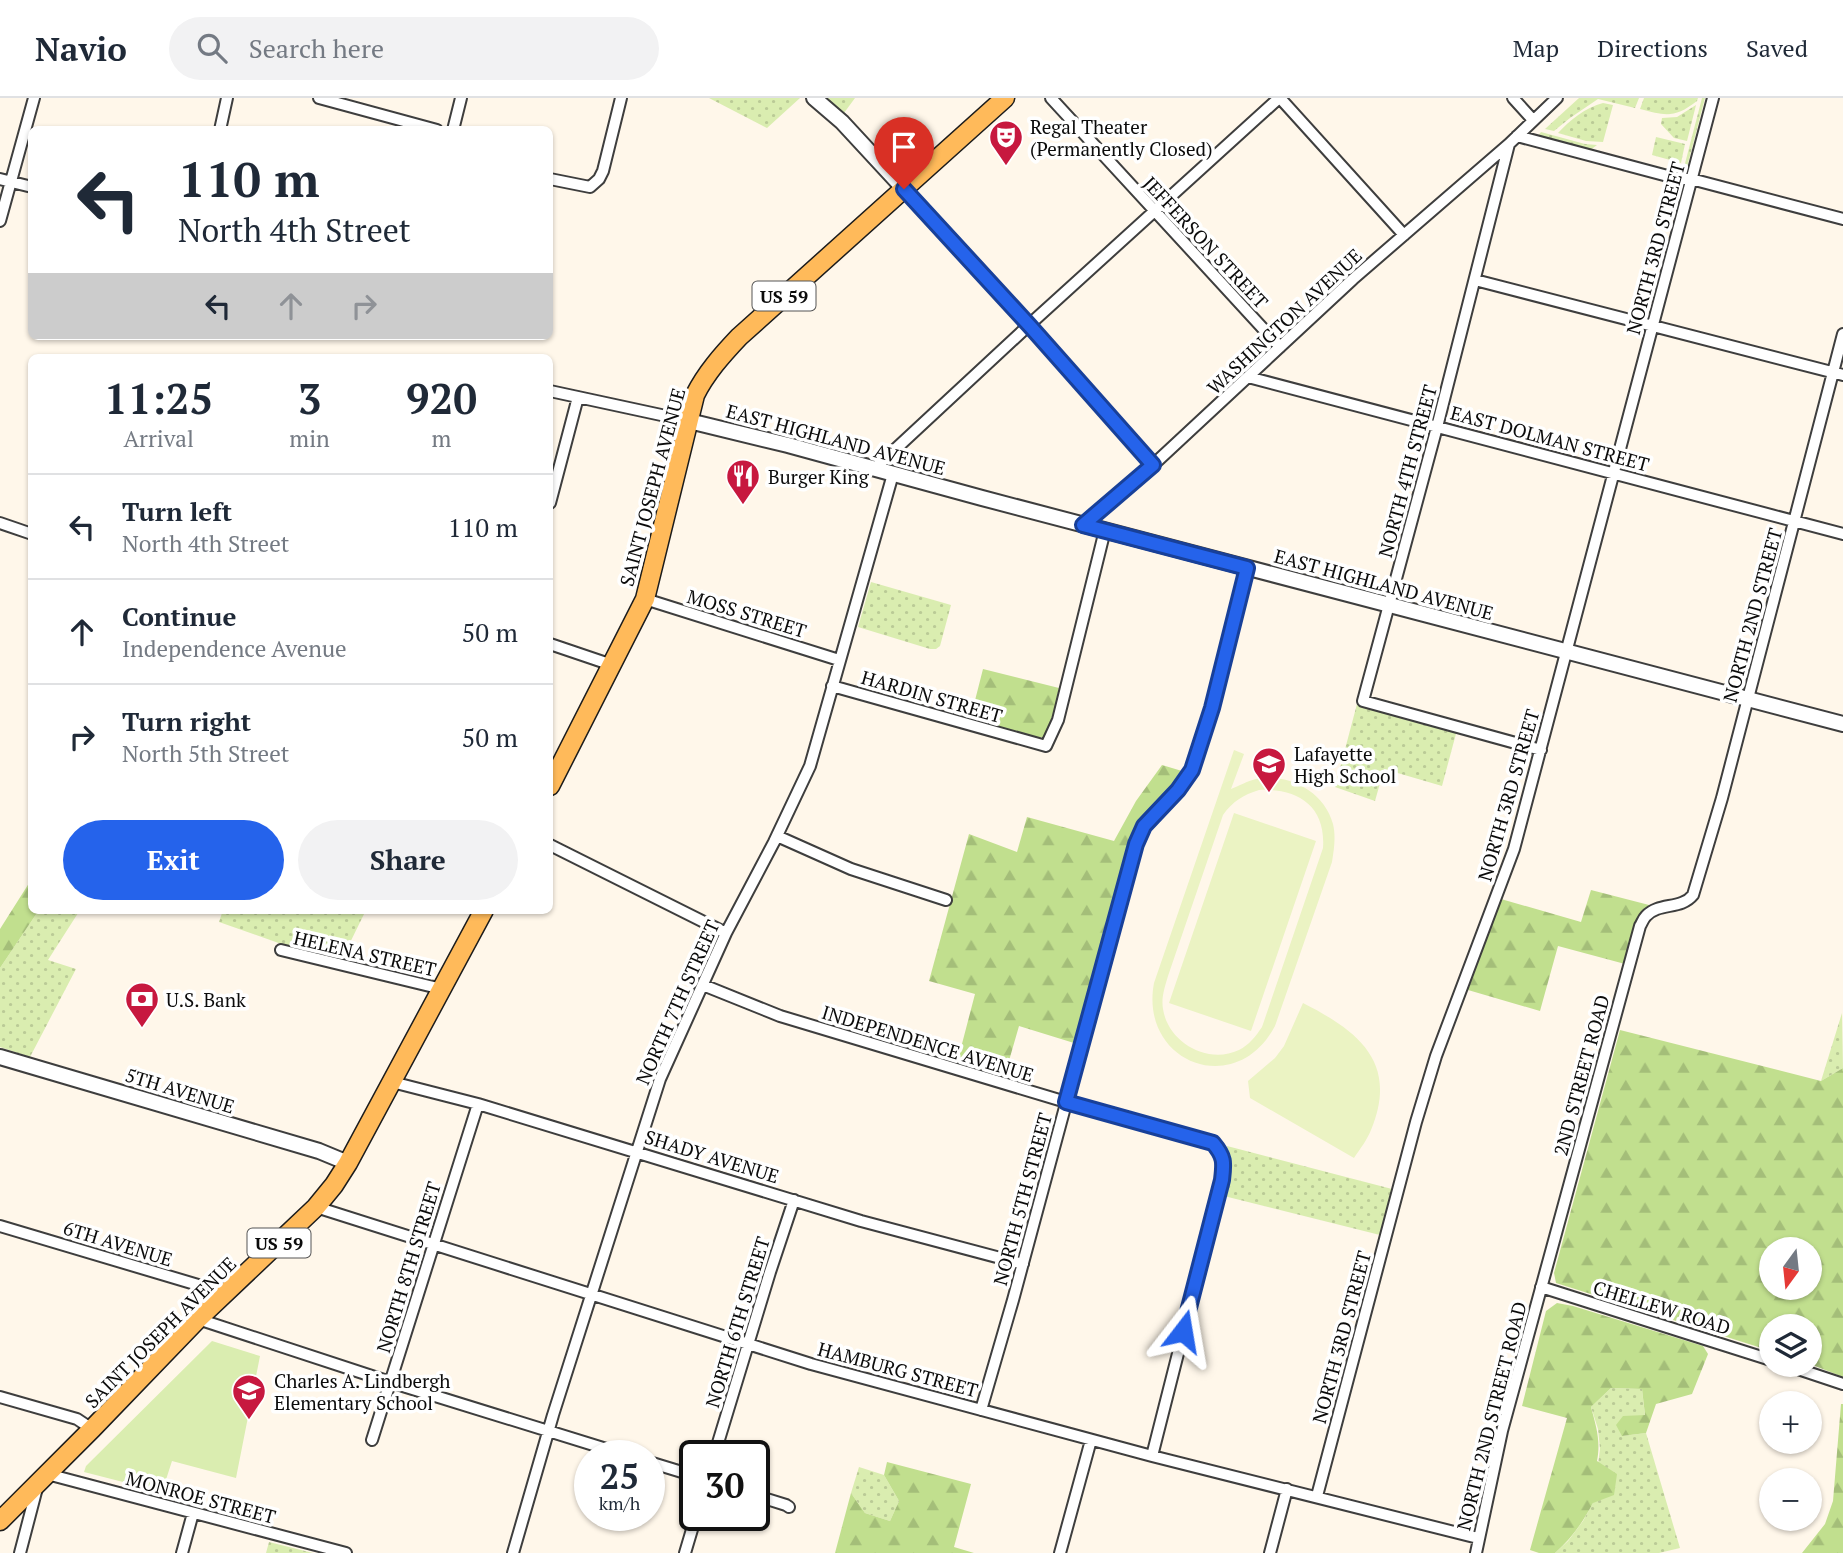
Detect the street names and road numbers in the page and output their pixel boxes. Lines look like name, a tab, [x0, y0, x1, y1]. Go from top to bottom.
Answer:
street label: NORTH 3RD STREET	[1620, 159, 1690, 337]
street label: JEFFERSON STREET	[1138, 171, 1274, 314]
street label: WASHINGTON AVENUE	[1201, 243, 1367, 399]
road number: US 59	[752, 281, 816, 310]
street label: NORTH 4TH STREET	[1372, 382, 1442, 560]
street label: SAINT JOSEPH AVENUE	[614, 385, 690, 589]
street label: EAST HIGHLAND AVENUE	[724, 398, 948, 480]
street label: EAST DOLMAN STREET	[1448, 399, 1652, 477]
street label: NORTH 2ND STREET	[1717, 525, 1787, 705]
street label: EAST HIGHLAND AVENUE	[1272, 543, 1496, 625]
street label: MOSS STREET	[684, 583, 810, 643]
street label: HARDIN STREET	[859, 664, 1006, 728]
street label: NORTH 3RD STREET	[1472, 706, 1545, 884]
street label: NORTH 7TH STREET	[629, 916, 725, 1088]
street label: HELENA STREET	[291, 924, 439, 982]
street label: 2ND STREET ROAD	[1547, 992, 1615, 1158]
street label: INDEPENDENCE AVENUE	[819, 999, 1037, 1087]
street label: 5TH AVENUE	[122, 1062, 238, 1118]
street label: NORTH 5TH STREET	[987, 1110, 1057, 1288]
street label: SHADY AVENUE	[642, 1124, 782, 1188]
street label: NORTH 8TH STREET	[370, 1178, 446, 1356]
street label: 6TH AVENUE	[60, 1215, 176, 1271]
road number: US 59	[247, 1228, 310, 1258]
street label: NORTH 6TH STREET	[699, 1233, 775, 1411]
street label: NORTH 3RD STREET	[1306, 1248, 1376, 1426]
street label: SAINT JOSEPH AVENUE	[79, 1251, 241, 1413]
street label: CHELLEW ROAD	[1590, 1274, 1734, 1340]
street label: NORTH 2ND STREET ROAD	[1450, 1299, 1532, 1533]
street label: HAMBURG STREET	[815, 1336, 981, 1402]
street label: MONROE STREET	[124, 1465, 279, 1529]

